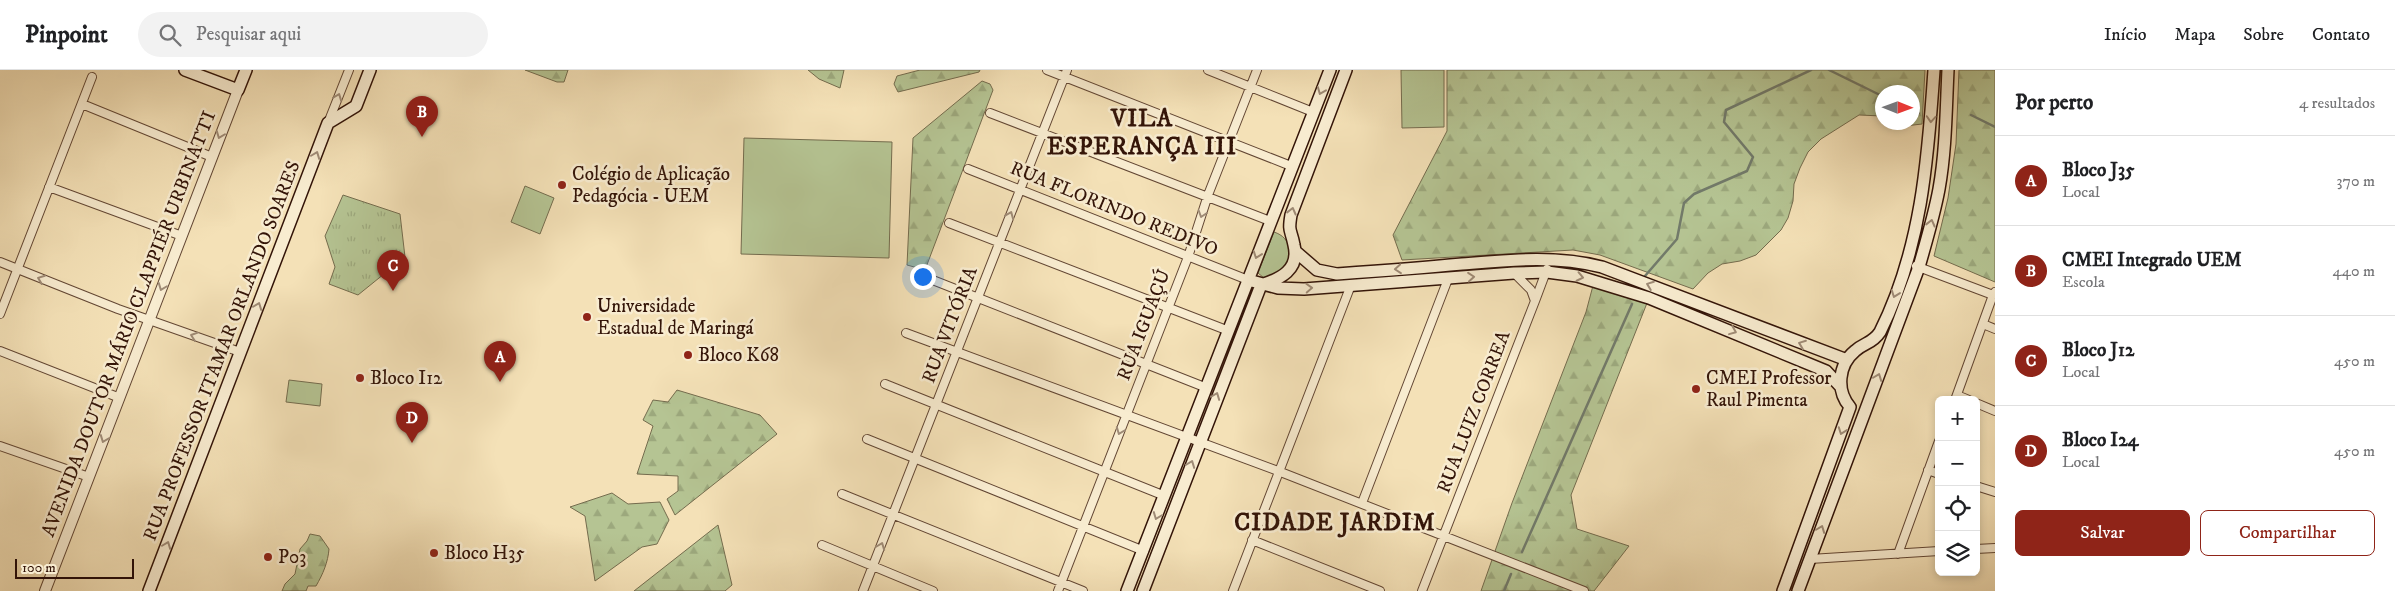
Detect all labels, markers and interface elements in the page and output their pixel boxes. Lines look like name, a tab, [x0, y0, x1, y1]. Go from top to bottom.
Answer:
search box	[138, 12, 488, 57]
text: Pinpoint	[25, 20, 108, 50]
icon: search	[156, 21, 184, 49]
text: Pesquisar aqui	[196, 23, 301, 46]
text: Início	[2104, 24, 2147, 46]
text: Mapa	[2175, 24, 2215, 46]
text: Sobre	[2243, 24, 2284, 46]
text: Contato	[2312, 24, 2370, 46]
north arrow	[1875, 85, 1920, 130]
one-way arrow	[1317, 86, 1328, 95]
text: Por perto	[2015, 90, 2093, 116]
one-way arrow	[333, 93, 343, 101]
text: 4 resultados	[2299, 93, 2375, 113]
pin: B	[406, 96, 438, 137]
district label: VILA ESPERANÇA III	[1047, 104, 1237, 162]
street label: AVENIDA DOUTOR MÁRIO CLAPPIÉR URBINATTI	[35, 107, 221, 540]
one-way arrow	[1925, 115, 1936, 123]
one-way arrow	[216, 131, 226, 139]
one-way arrow	[310, 151, 320, 160]
street label: RUA FLORINDO REDIVO	[1007, 157, 1221, 261]
street label: RUA PROFESSOR ITAMAR ORLANDO SOARES	[139, 158, 305, 544]
text: Bloco J35	[2062, 159, 2135, 182]
place label: Colégio de Aplicação Pedagócia - UEM	[572, 163, 730, 208]
text: A	[2026, 171, 2036, 191]
text: 370 m	[2337, 171, 2375, 191]
marker: Colégio de Aplicação Pedagócia - UEM	[556, 179, 568, 191]
text: Local	[2062, 182, 2100, 202]
one-way arrow	[1286, 207, 1297, 215]
one-way arrow	[1198, 209, 1208, 217]
one-way arrow	[1004, 211, 1015, 220]
one-way arrow	[1925, 219, 1936, 228]
text: CMEI Integrado UEM	[2062, 249, 2242, 272]
pin: C	[377, 250, 409, 291]
one-way arrow	[1253, 251, 1263, 259]
text: B	[2026, 261, 2036, 281]
text: 440 m	[2333, 261, 2375, 281]
street label: RUA VITÓRIA	[915, 262, 983, 386]
your location	[910, 264, 936, 290]
one-way arrow	[1394, 264, 1402, 275]
street label: RUA IGUAÇÚ	[1110, 265, 1176, 384]
one-way arrow	[1467, 271, 1475, 282]
one-way arrow	[1576, 271, 1585, 282]
text: Escola	[2062, 272, 2105, 292]
one-way arrow	[38, 275, 46, 285]
one-way arrow	[1646, 281, 1655, 291]
one-way arrow	[158, 282, 169, 291]
one-way arrow	[1305, 283, 1313, 294]
one-way arrow	[1891, 289, 1901, 298]
place label: Universidade Estadual de Maringá	[597, 295, 754, 340]
one-way arrow	[252, 303, 262, 311]
marker: Universidade Estadual de Maringá	[581, 311, 593, 323]
one-way arrow	[1728, 325, 1737, 336]
street label: RUA LUIZ CORREA	[1432, 327, 1516, 496]
one-way arrow	[190, 331, 199, 341]
text: Bloco J12	[2062, 339, 2134, 362]
one-way arrow	[1798, 340, 1806, 350]
pin: A	[484, 341, 516, 382]
place label: Bloco K68	[698, 344, 779, 367]
marker: Bloco K68	[682, 349, 694, 361]
text: C	[2026, 351, 2036, 371]
text: 450 m	[2334, 351, 2375, 371]
text: Local	[2062, 362, 2100, 382]
place label: Bloco I12	[370, 367, 443, 390]
place label: CMEI Professor Raul Pimenta	[1706, 367, 1831, 412]
marker: Bloco I12	[354, 372, 366, 384]
one-way arrow	[1872, 373, 1882, 382]
marker: CMEI Professor Raul Pimenta	[1690, 383, 1702, 395]
one-way arrow	[1210, 392, 1220, 401]
map controls	[1935, 396, 1980, 576]
button: +	[1935, 396, 1980, 441]
pin: D	[396, 402, 428, 443]
one-way arrow	[1116, 426, 1126, 435]
one-way arrow	[1837, 426, 1848, 435]
text: Bloco I24	[2062, 429, 2138, 452]
one-way arrow	[100, 434, 110, 443]
button: −	[1935, 441, 1980, 486]
text: D	[2025, 441, 2037, 461]
text: 450 m	[2334, 441, 2375, 461]
text: Local	[2062, 452, 2100, 472]
one-way arrow	[1185, 460, 1195, 468]
button: locate	[1935, 486, 1980, 531]
district label: CIDADE JARDIM	[1234, 508, 1436, 538]
button: Salvar	[2015, 510, 2190, 556]
button: Compartilhar	[2200, 510, 2375, 556]
one-way arrow	[1153, 511, 1163, 520]
one-way arrow	[1815, 525, 1825, 534]
button: layers	[1935, 531, 1980, 576]
one-way arrow	[161, 542, 171, 550]
place label: Bloco H35	[444, 542, 525, 565]
one-way arrow	[875, 542, 885, 550]
place label: P03	[278, 546, 306, 569]
marker: Bloco H35	[428, 547, 440, 559]
marker: P03	[262, 551, 274, 563]
scale bar	[15, 556, 134, 579]
text: 100 m	[22, 559, 56, 577]

